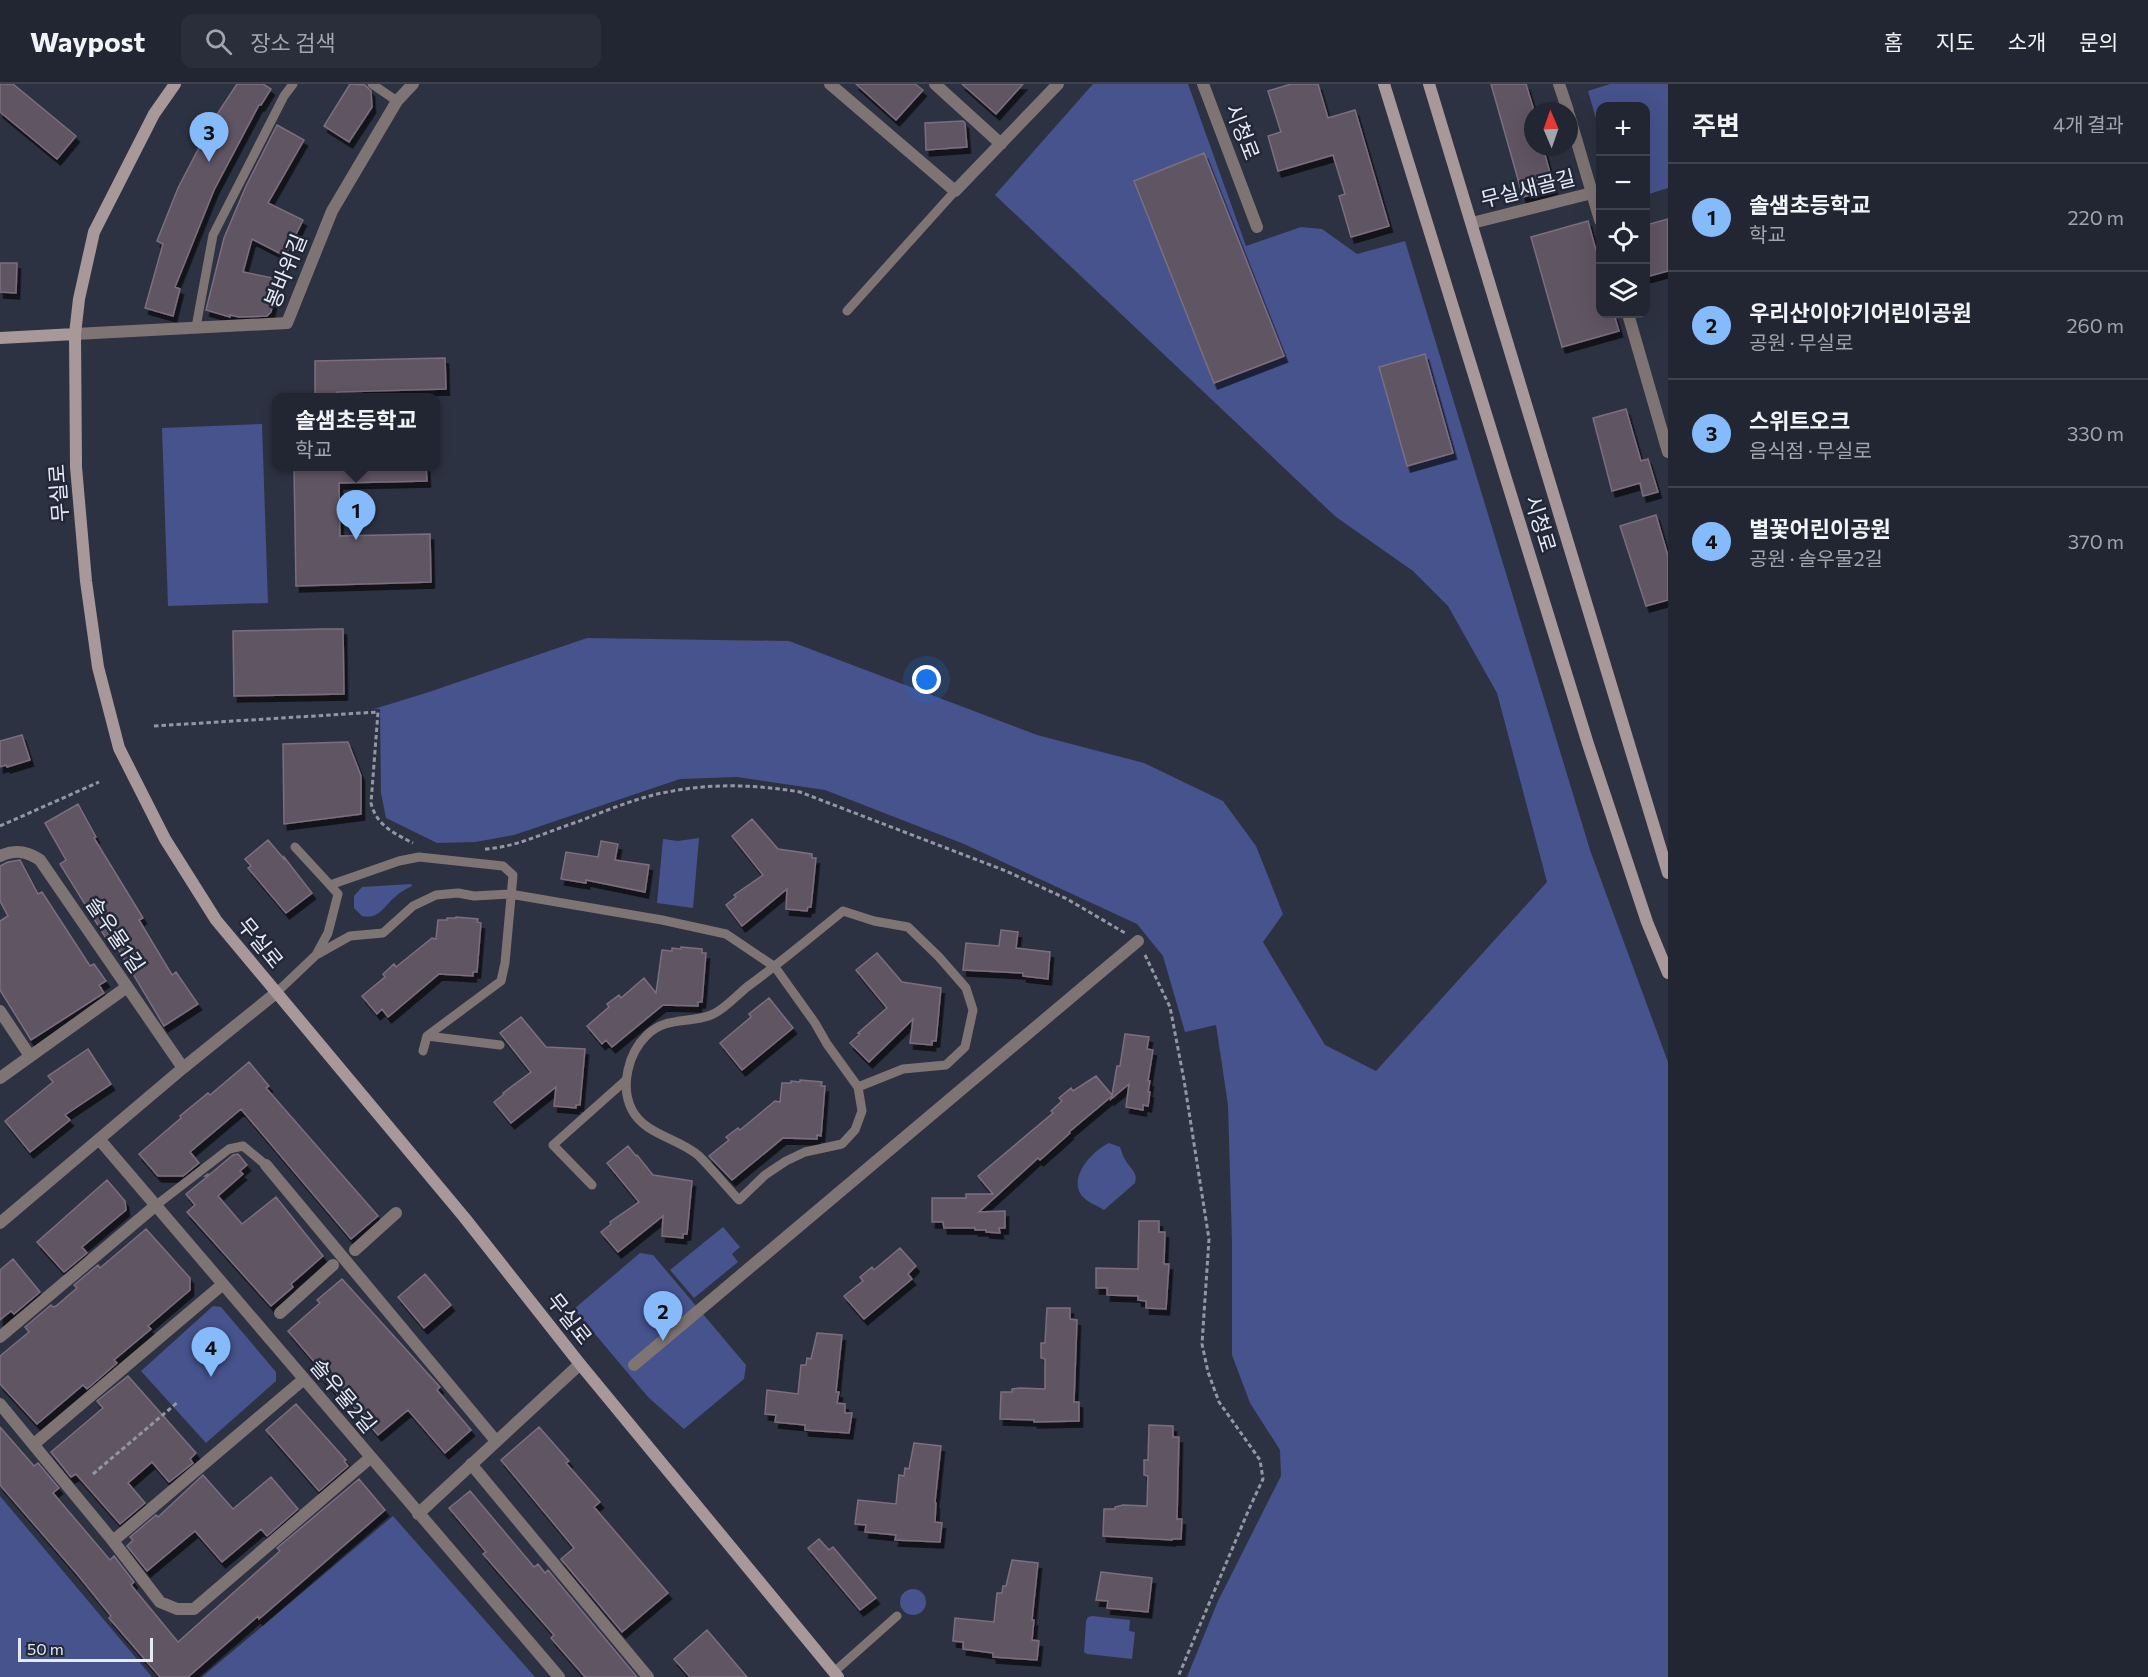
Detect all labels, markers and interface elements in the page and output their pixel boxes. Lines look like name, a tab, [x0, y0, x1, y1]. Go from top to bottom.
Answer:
search box	[181, 14, 601, 68]
text: Waypost	[30, 24, 145, 58]
icon: search	[202, 25, 235, 58]
text: 장소 검색	[250, 29, 335, 56]
text: 홈	[1884, 29, 1903, 54]
text: 지도	[1936, 29, 1975, 54]
text: 소개	[2008, 29, 2046, 54]
text: 문의	[2079, 29, 2118, 54]
street label: 시청로	[1221, 100, 1265, 163]
north arrow	[1524, 102, 1578, 156]
map controls	[1596, 102, 1650, 318]
button: +	[1596, 102, 1650, 156]
text: 주변	[1692, 109, 1740, 140]
pin: 3	[190, 112, 228, 162]
text: 4개 결과	[2053, 112, 2124, 136]
button: −	[1596, 156, 1650, 210]
street label: 무실새골길	[1478, 164, 1578, 211]
text: 솔샘초등학교	[1749, 191, 1870, 218]
text: 1	[1707, 205, 1716, 229]
text: 220 m	[2068, 205, 2124, 229]
button: locate	[1596, 210, 1650, 264]
text: 학교	[1749, 222, 1786, 246]
street label: 봉바위길	[259, 230, 311, 311]
button: layers	[1596, 264, 1650, 318]
text: 우리산이야기어린이공원	[1749, 299, 1972, 326]
text: 2	[1706, 313, 1717, 337]
text: 260 m	[2066, 313, 2124, 337]
text: 공원 · 무실로	[1749, 330, 1853, 354]
popup	[272, 393, 440, 471]
text: 솔샘초등학교	[295, 406, 417, 433]
text: 스위트오크	[1749, 407, 1850, 434]
text: 3	[1706, 421, 1717, 445]
text: 330 m	[2067, 421, 2124, 445]
text: 학교	[295, 437, 332, 461]
text: 음식점 · 무실로	[1749, 438, 1872, 462]
street label: 무실로	[43, 463, 72, 523]
pin: 1	[336, 490, 376, 540]
street label: 시청로	[1521, 492, 1562, 555]
text: 별꽃어린이공원	[1749, 515, 1891, 542]
text: 4	[1705, 529, 1718, 553]
text: 370 m	[2068, 529, 2124, 553]
text: 공원 · 솔우물2길	[1749, 546, 1883, 570]
your location	[912, 665, 941, 694]
street label: 솔우물1길	[82, 891, 151, 977]
street label: 무실로	[233, 912, 289, 972]
street label: 무실로	[542, 1288, 598, 1349]
pin: 2	[644, 1292, 682, 1341]
pin: 4	[192, 1328, 230, 1377]
street label: 솔우물2길	[306, 1353, 382, 1437]
scale bar	[18, 1635, 153, 1662]
text: 50 m	[27, 1639, 64, 1658]

